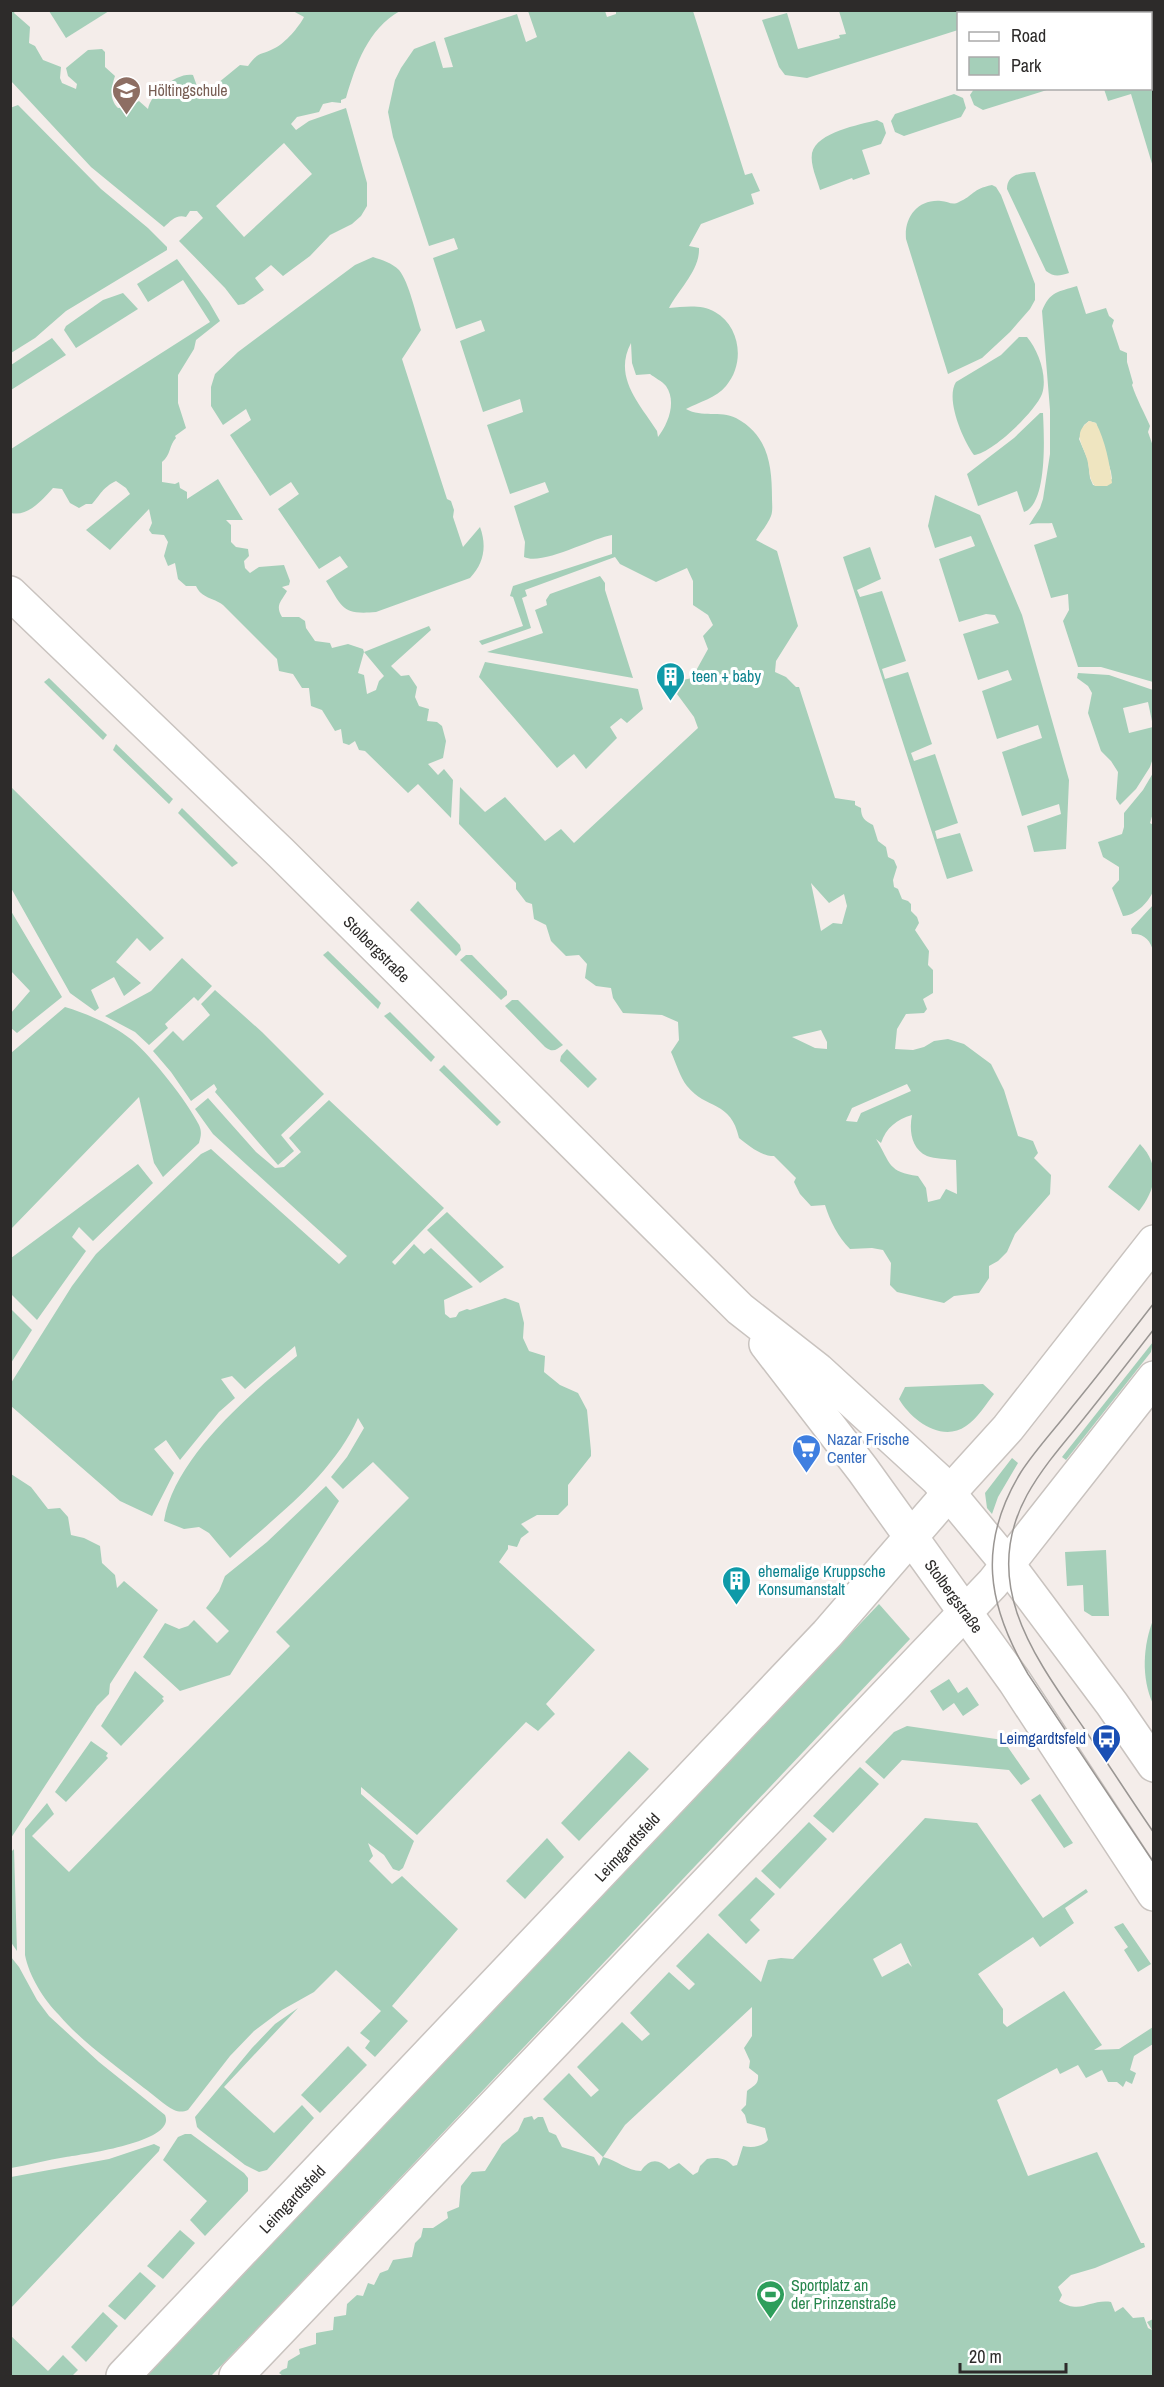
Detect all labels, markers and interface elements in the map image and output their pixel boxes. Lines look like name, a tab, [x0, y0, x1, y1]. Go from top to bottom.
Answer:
legend	[957, 12, 1152, 90]
text: Road	[1011, 23, 1046, 48]
text: Park	[1011, 53, 1042, 78]
school or university icon: Höltingschule	[111, 74, 143, 116]
place label: Höltingschule	[148, 79, 228, 101]
building icon: teen + baby	[655, 660, 687, 702]
place label: teen + baby	[692, 665, 761, 687]
street label: Stolbergstraße	[339, 911, 415, 987]
place label: Nazar Frische Center	[827, 1428, 909, 1468]
supermarket icon: Nazar Frische Center	[790, 1432, 822, 1474]
street label: Stolbergstraße	[920, 1555, 988, 1637]
place label: ehemalige Kruppsche Konsumanstalt	[758, 1560, 886, 1600]
building icon: ehemalige Kruppsche Konsumanstalt	[721, 1564, 753, 1606]
bus stop icon: Leimgardtsfeld	[1091, 1722, 1123, 1764]
place label: Leimgardtsfeld	[999, 1727, 1086, 1749]
street label: Leimgardtsfeld	[589, 1808, 665, 1886]
street label: Leimgardtsfeld	[254, 2160, 330, 2238]
place label: Sportplatz an der Prinzenstraße	[791, 2274, 896, 2314]
sports icon: Sportplatz an der Prinzenstraße	[754, 2278, 786, 2320]
scale bar	[960, 2336, 1066, 2374]
text: 20 m	[969, 2344, 1002, 2369]

